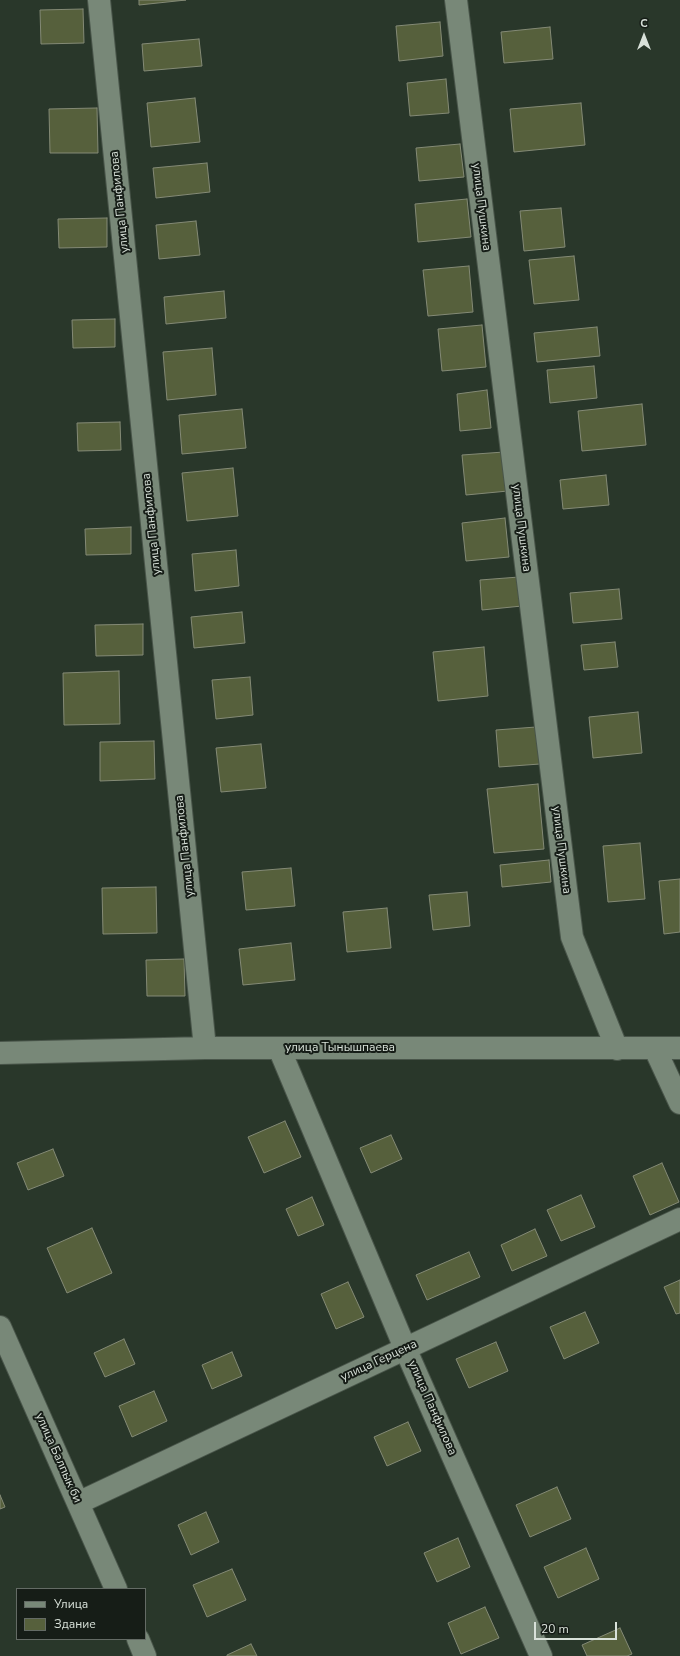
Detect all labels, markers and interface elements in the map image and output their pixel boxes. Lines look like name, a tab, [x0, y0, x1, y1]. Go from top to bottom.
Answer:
north arrow	[624, 16, 664, 56]
text: С	[640, 16, 648, 31]
street label: улица Панфилова	[107, 150, 133, 254]
street label: улица Пушкина	[468, 162, 494, 252]
street label: улица Панфилова	[139, 472, 165, 576]
street label: улица Пушкина	[508, 483, 534, 573]
street label: улица Панфилова	[172, 794, 198, 898]
street label: улица Пушкина	[548, 805, 574, 895]
street label: улица Тынышпаева	[285, 1041, 395, 1055]
street label: улица Герцена	[339, 1337, 419, 1385]
street label: улица Панфилова	[405, 1358, 459, 1458]
street label: улица Балпык би	[32, 1411, 84, 1505]
legend	[16, 1588, 146, 1640]
text: Улица	[54, 1596, 88, 1612]
scale bar	[536, 1614, 619, 1640]
text: Здание	[54, 1616, 96, 1632]
text: 20 m	[541, 1621, 569, 1637]

